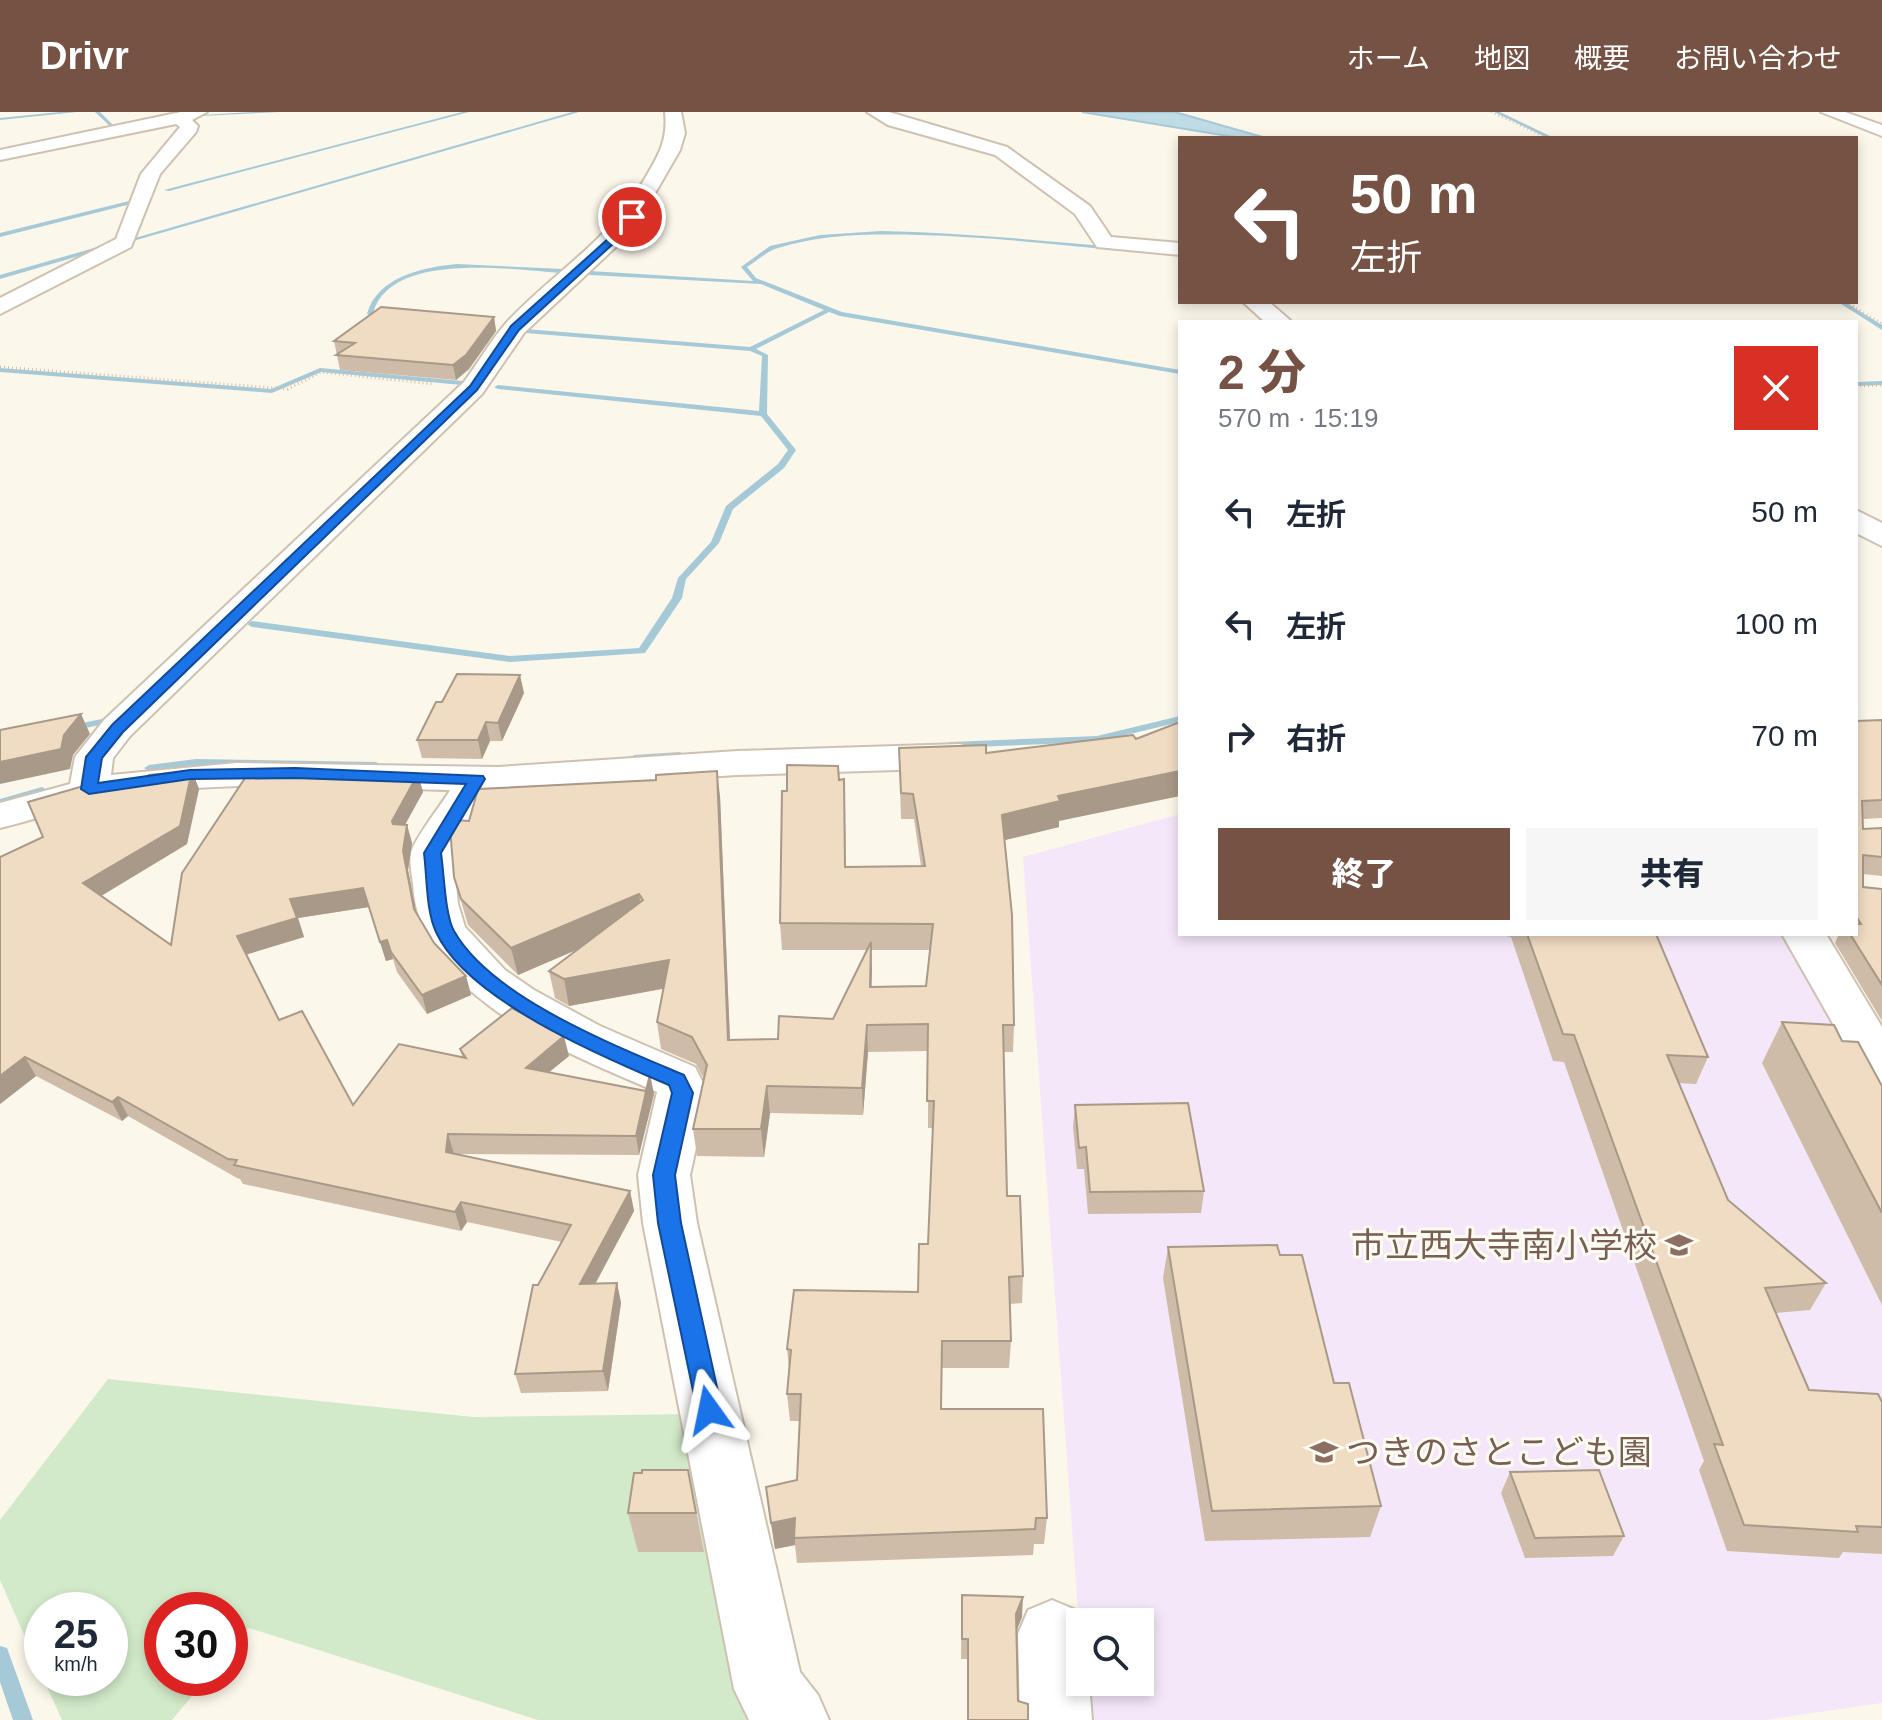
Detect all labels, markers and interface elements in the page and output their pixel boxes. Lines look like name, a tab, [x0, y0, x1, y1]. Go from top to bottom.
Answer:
text: Drivr	[40, 35, 129, 77]
text: ホーム	[1347, 43, 1430, 74]
text: 地図	[1474, 43, 1530, 74]
text: 概要	[1574, 43, 1630, 74]
text: お問い合わせ	[1674, 43, 1842, 74]
text: 50 m	[1350, 162, 1478, 225]
icon: left	[1218, 168, 1322, 272]
pin	[598, 183, 666, 251]
icon: arrive	[610, 195, 654, 239]
text: 左折	[1350, 237, 1422, 278]
text: 2 分	[1218, 346, 1306, 399]
button: close	[1734, 346, 1818, 430]
text: 570 m · 15:19	[1218, 403, 1378, 433]
icon: left	[1218, 490, 1262, 534]
text: 50 m	[1751, 495, 1818, 528]
text: 左折	[1286, 498, 1346, 531]
icon: left	[1218, 602, 1262, 646]
text: 100 m	[1735, 607, 1818, 640]
text: 左折	[1286, 610, 1346, 643]
icon: right	[1218, 714, 1262, 758]
text: 70 m	[1751, 719, 1818, 752]
text: 右折	[1286, 722, 1346, 755]
button: 終了	[1218, 828, 1510, 920]
button: 共有	[1526, 828, 1818, 920]
place label: 市立西大寺南小学校	[1351, 1226, 1657, 1264]
school or university icon: 市立西大寺南小学校	[1664, 1230, 1694, 1260]
position arrow	[667, 1368, 751, 1452]
place label: つきのさとこども園	[1346, 1433, 1652, 1471]
school or university icon: つきのさとこども園	[1309, 1437, 1339, 1467]
speed limit sign: 30	[144, 1592, 248, 1696]
map controls	[1066, 1608, 1154, 1696]
button: search	[1066, 1608, 1154, 1696]
text: 25	[54, 1612, 98, 1656]
text: km/h	[54, 1653, 98, 1675]

